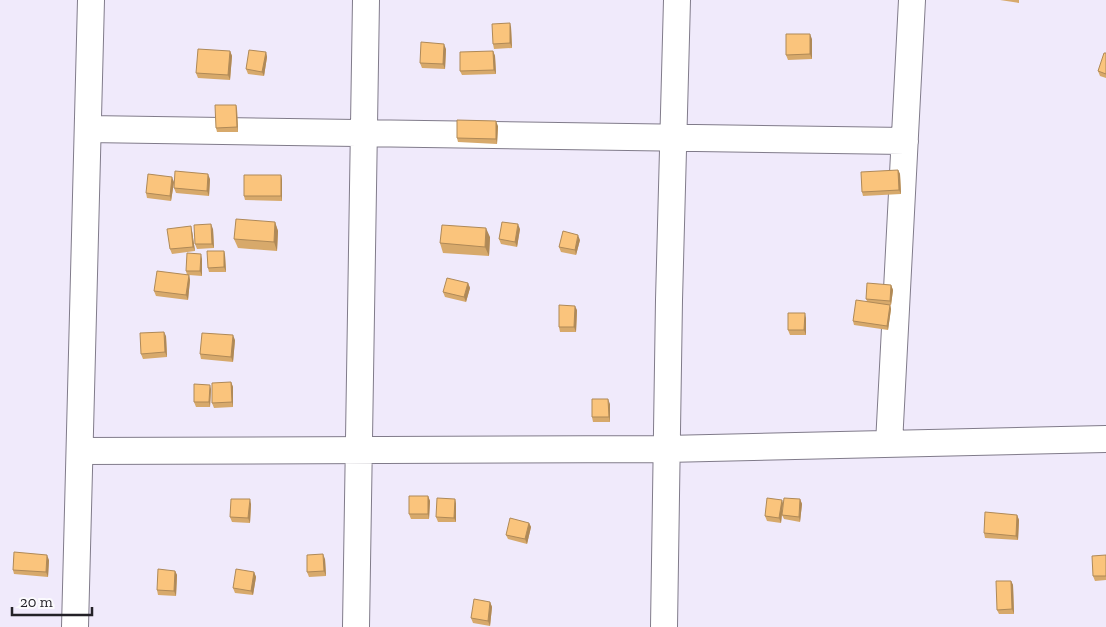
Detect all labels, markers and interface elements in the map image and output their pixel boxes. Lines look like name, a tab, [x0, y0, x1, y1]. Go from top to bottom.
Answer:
scale bar	[12, 584, 92, 616]
text: 20 m	[20, 593, 53, 611]

